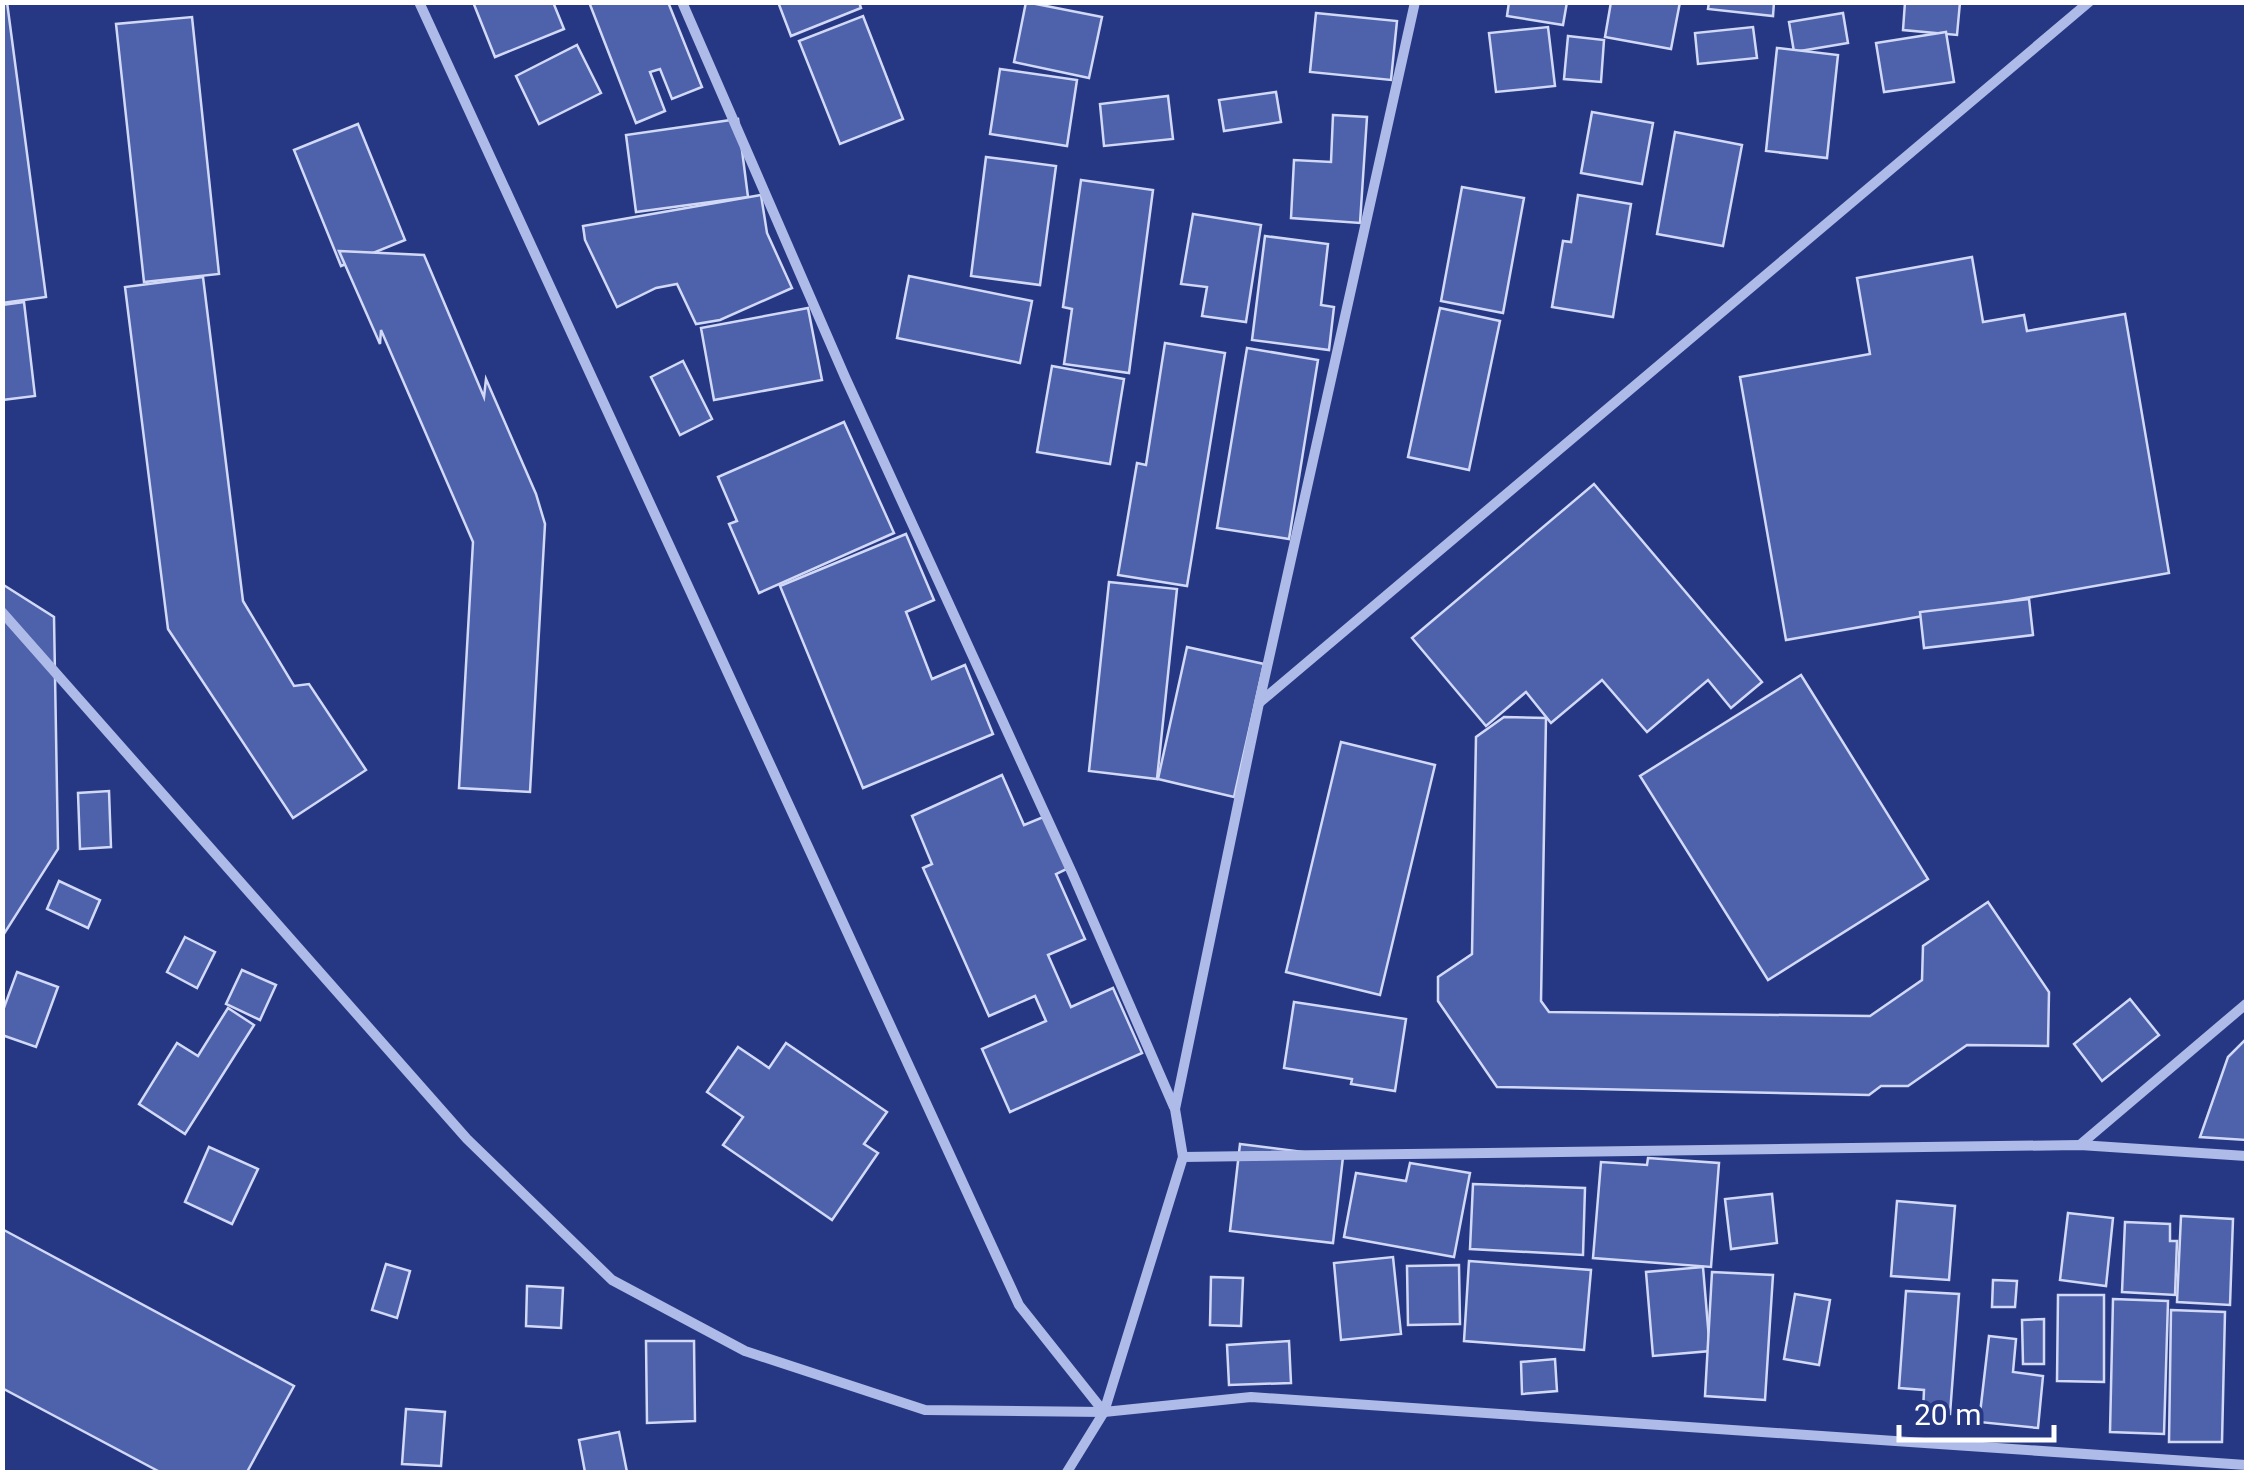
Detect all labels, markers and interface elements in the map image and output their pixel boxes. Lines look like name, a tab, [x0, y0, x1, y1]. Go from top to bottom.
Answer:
scale bar	[1899, 1380, 2054, 1442]
text: 20 m	[1914, 1397, 1981, 1432]

